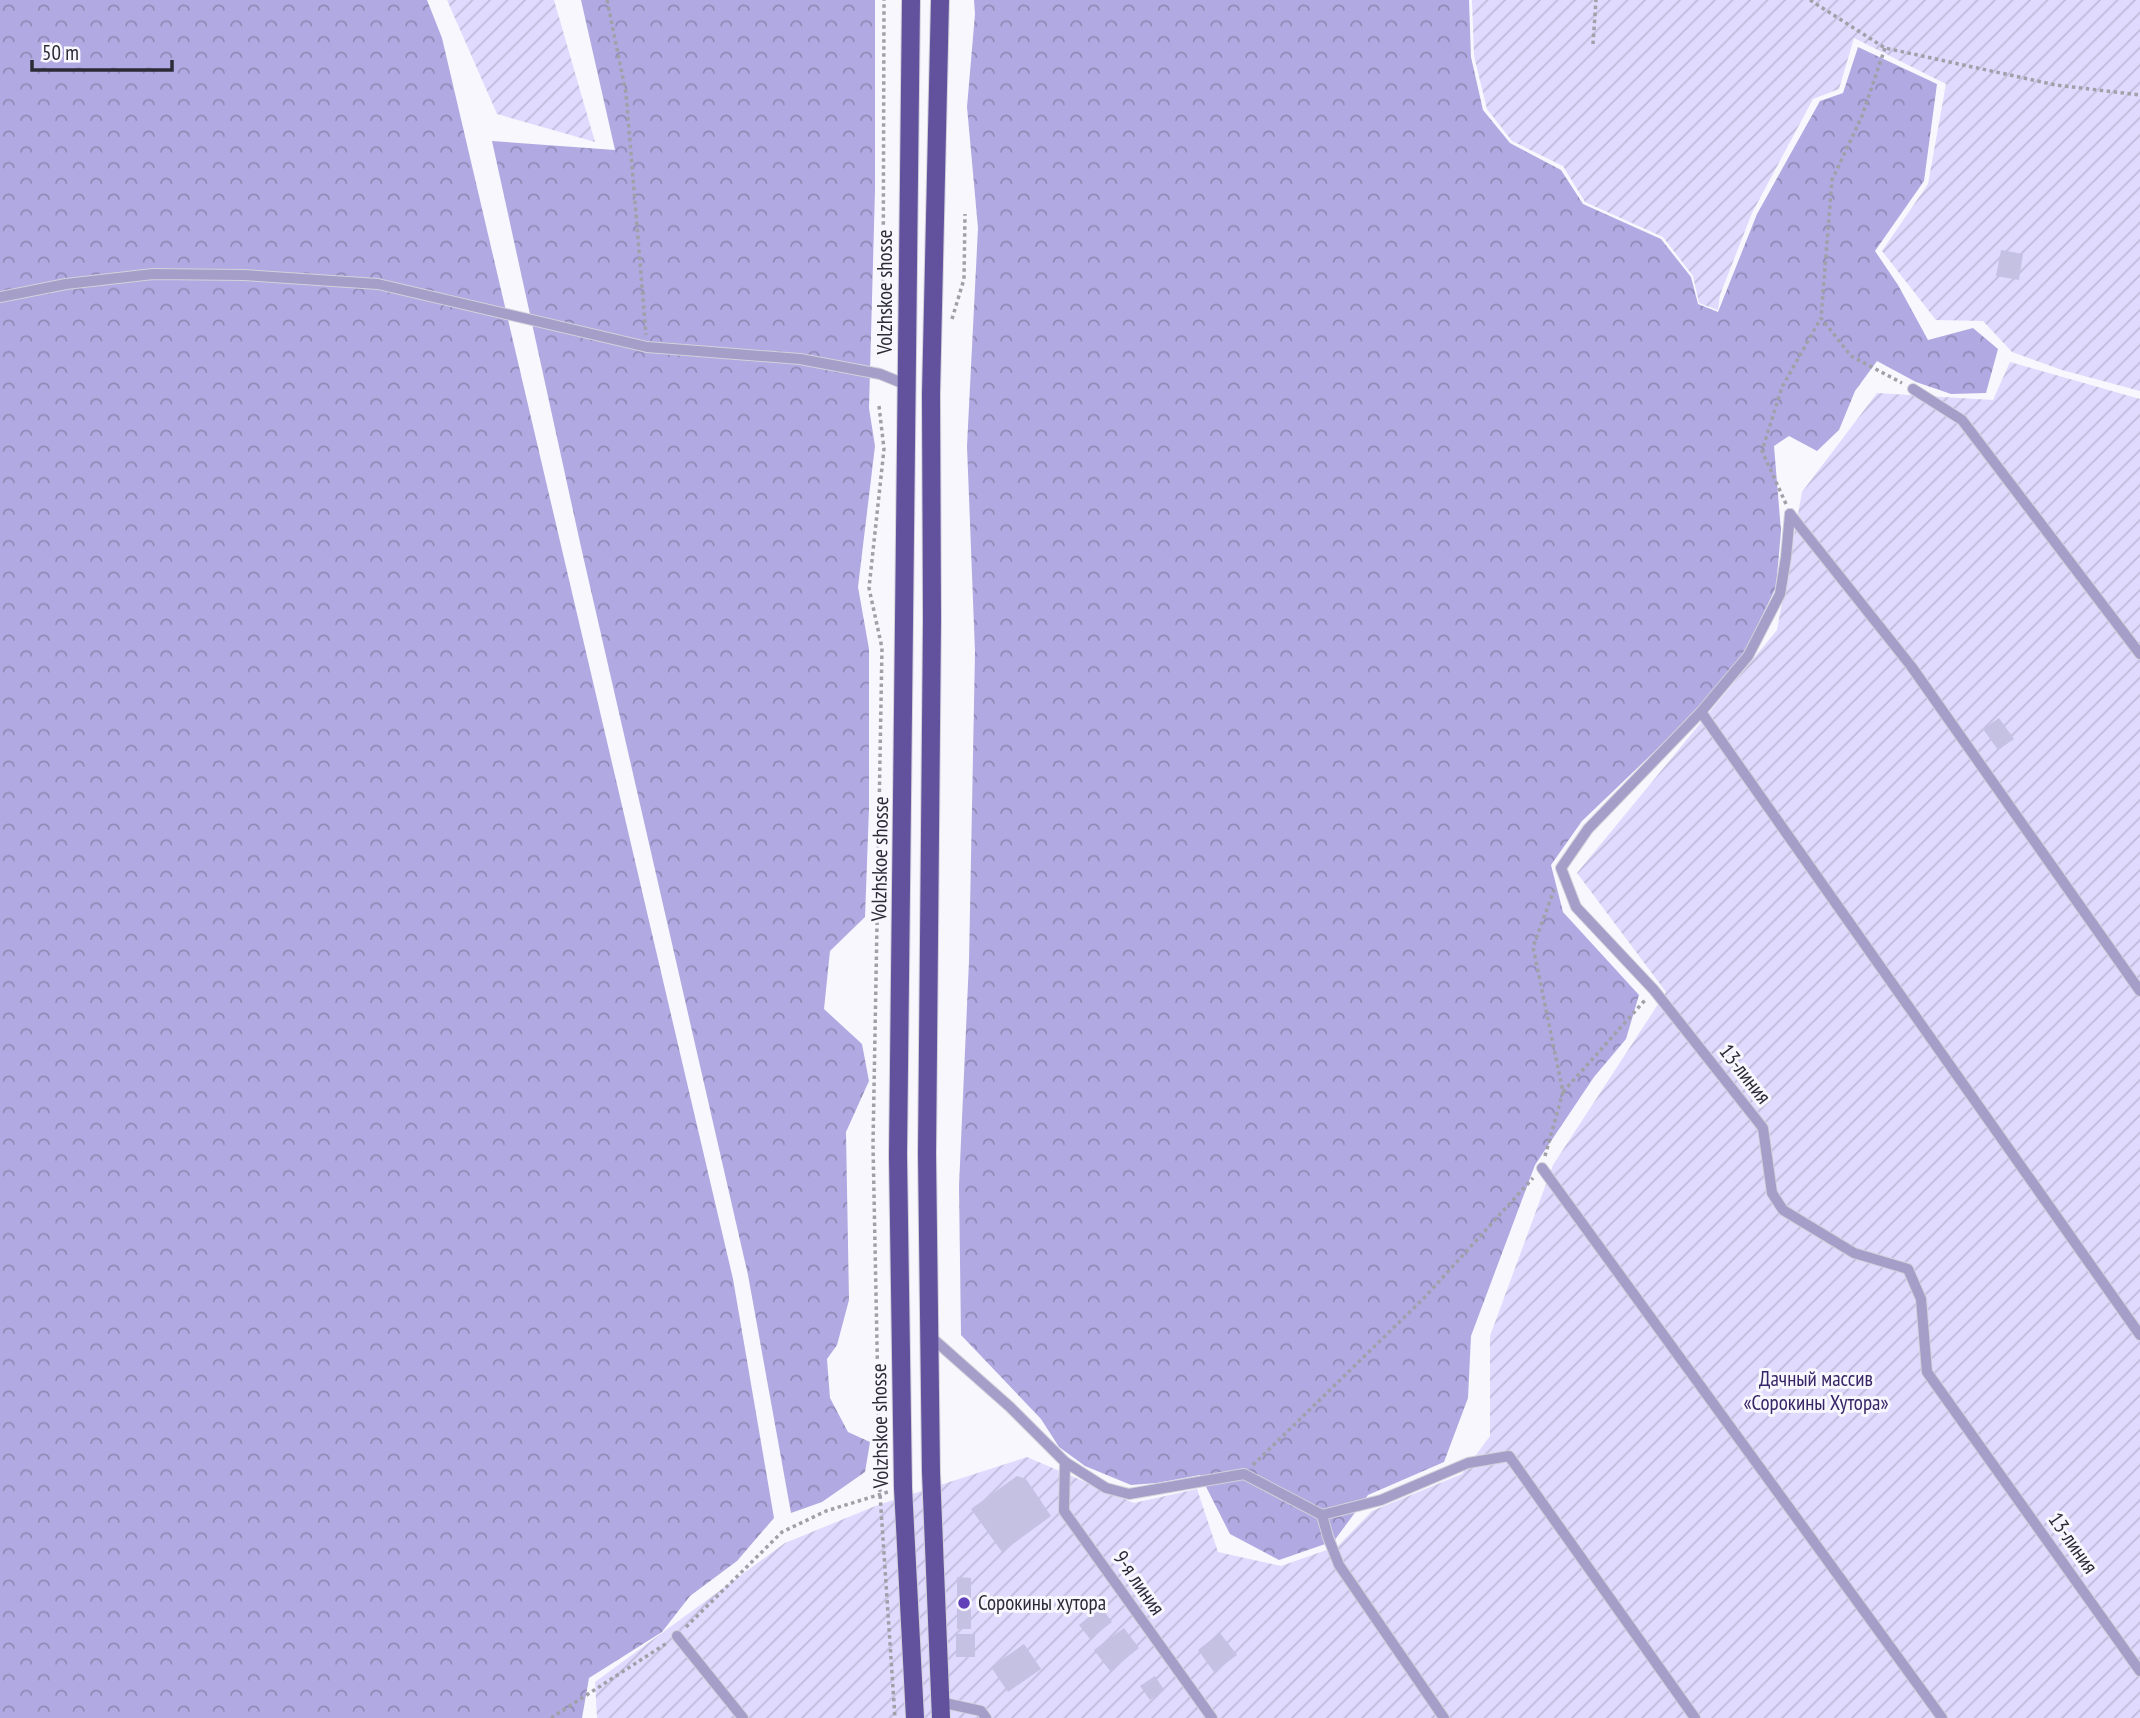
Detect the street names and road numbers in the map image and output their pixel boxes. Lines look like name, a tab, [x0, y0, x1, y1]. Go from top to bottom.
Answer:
street label: Volzhskoe shosse	[871, 230, 898, 355]
street label: Volzhskoe shosse	[865, 796, 894, 923]
street label: 13-линия	[1714, 1038, 1777, 1109]
street label: Volzhskoe shosse	[865, 1363, 894, 1490]
street label: 13-линия	[2043, 1507, 2104, 1579]
street label: 9-я линия	[1108, 1545, 1171, 1620]

